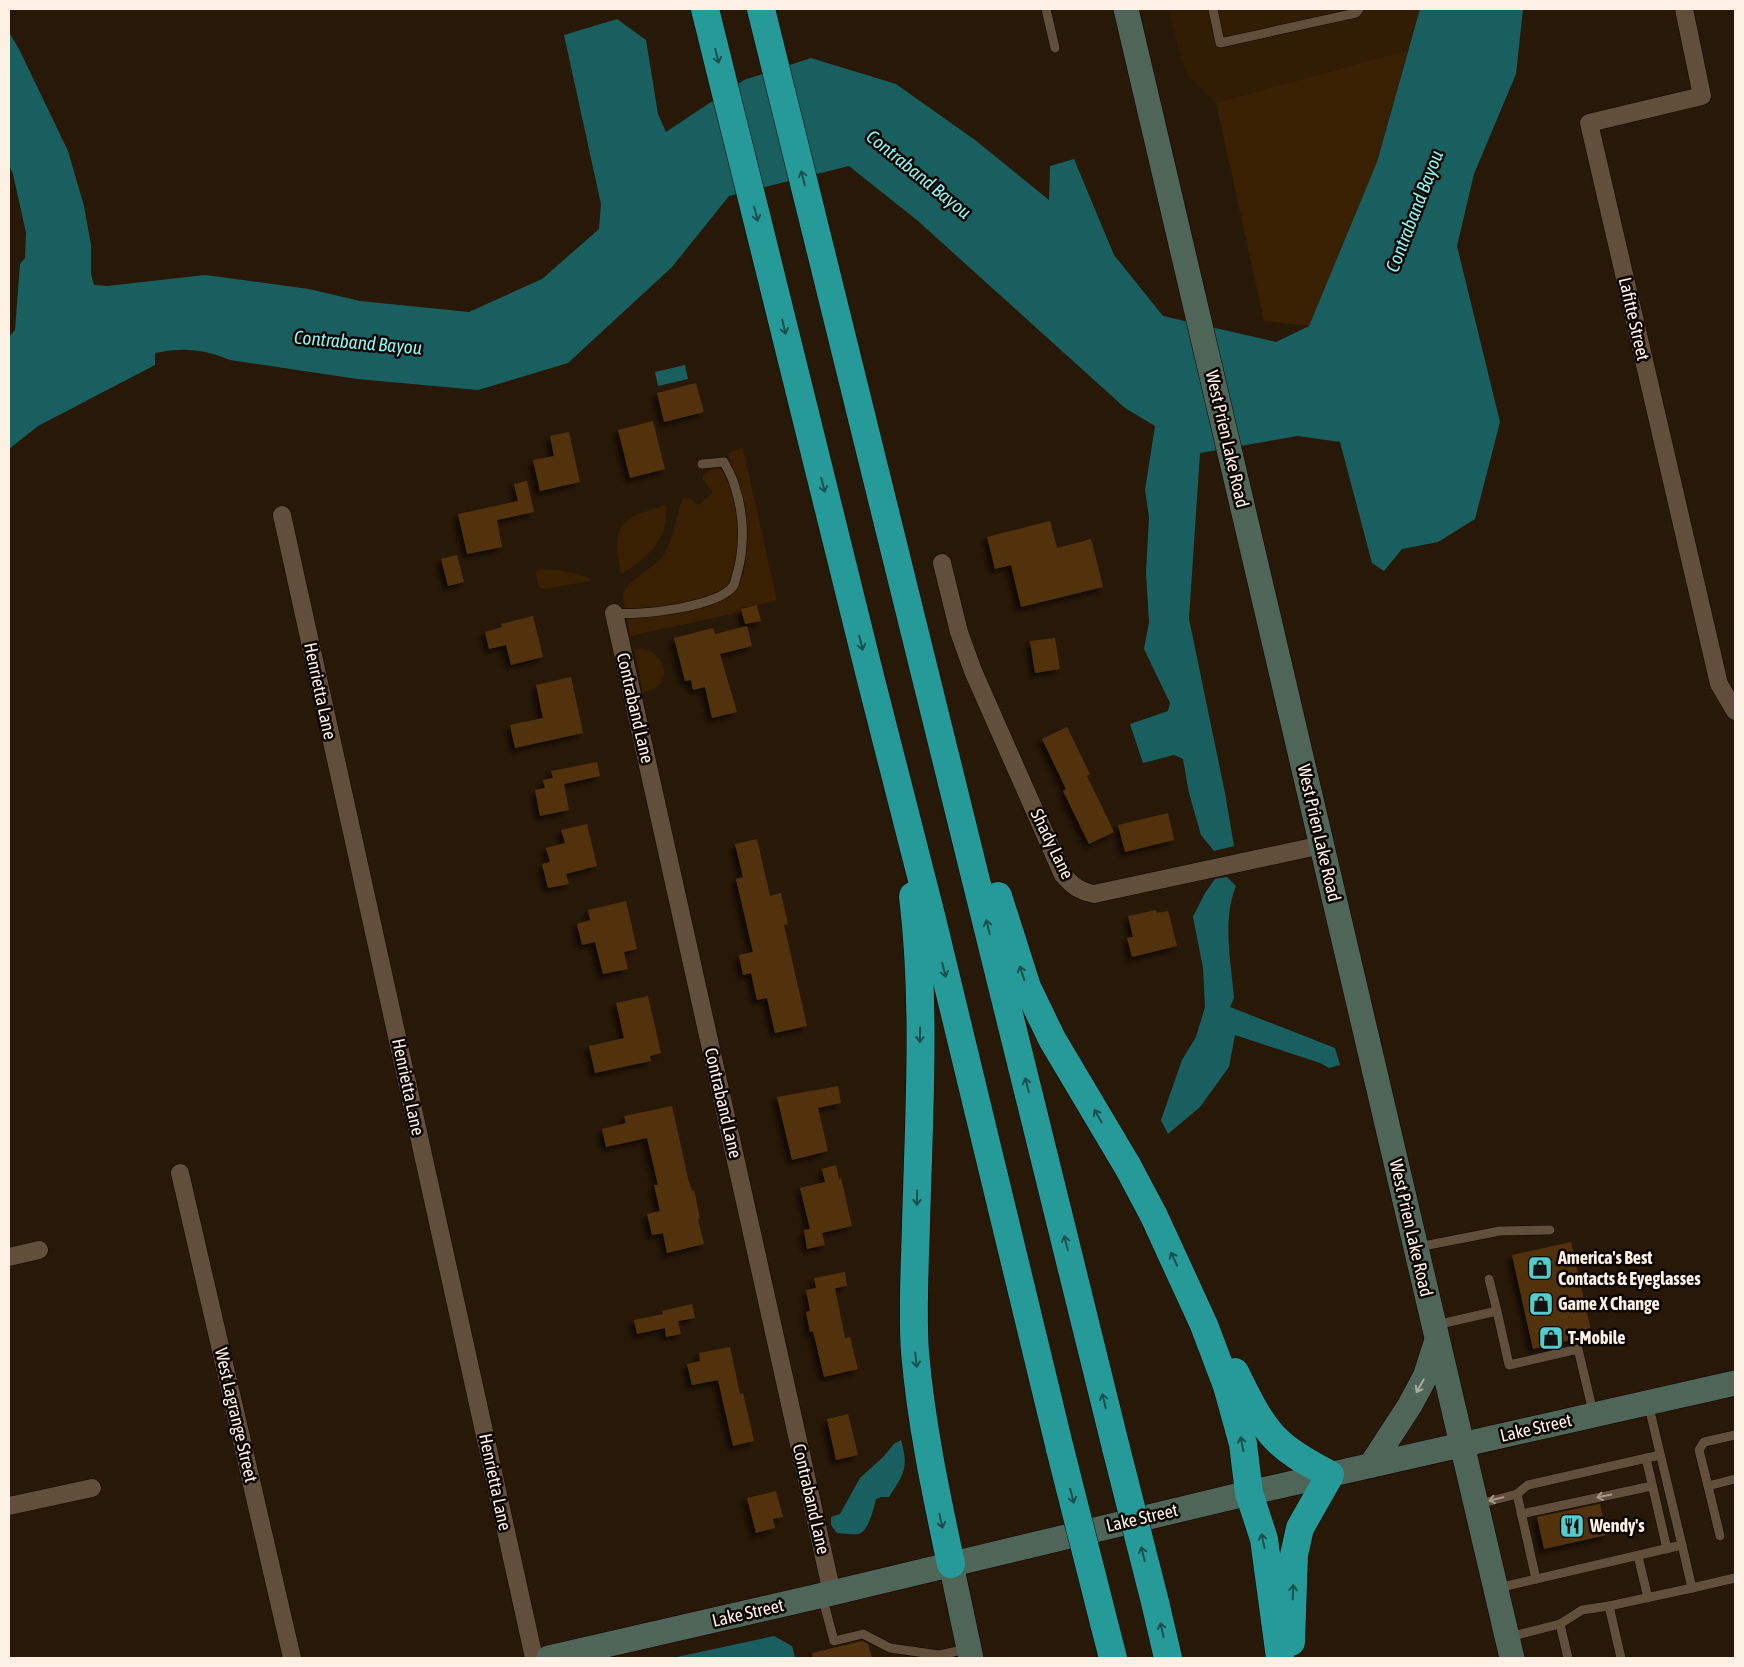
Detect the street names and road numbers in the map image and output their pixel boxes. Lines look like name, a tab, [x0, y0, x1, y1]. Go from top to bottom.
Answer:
street label: Lafitte Street	[1615, 275, 1654, 363]
street label: West Prien Lake Road	[1201, 368, 1253, 510]
street label: Henrietta Lane	[300, 641, 341, 741]
street label: Contraband Lane	[613, 651, 658, 765]
street label: West Prien Lake Road	[1293, 762, 1345, 904]
street label: Shady Lane	[1027, 805, 1078, 882]
street label: Henrietta Lane	[388, 1037, 429, 1137]
street label: Contraband Lane	[701, 1046, 746, 1160]
street label: West Prien Lake Road	[1385, 1157, 1437, 1299]
street label: West Lagrange Street	[211, 1346, 262, 1484]
street label: Lake Street	[1498, 1409, 1574, 1446]
street label: Henrietta Lane	[475, 1432, 516, 1532]
street label: Contraband Lane	[789, 1442, 834, 1556]
street label: Lake Street	[1104, 1499, 1180, 1536]
street label: Lake Street	[710, 1594, 786, 1631]

